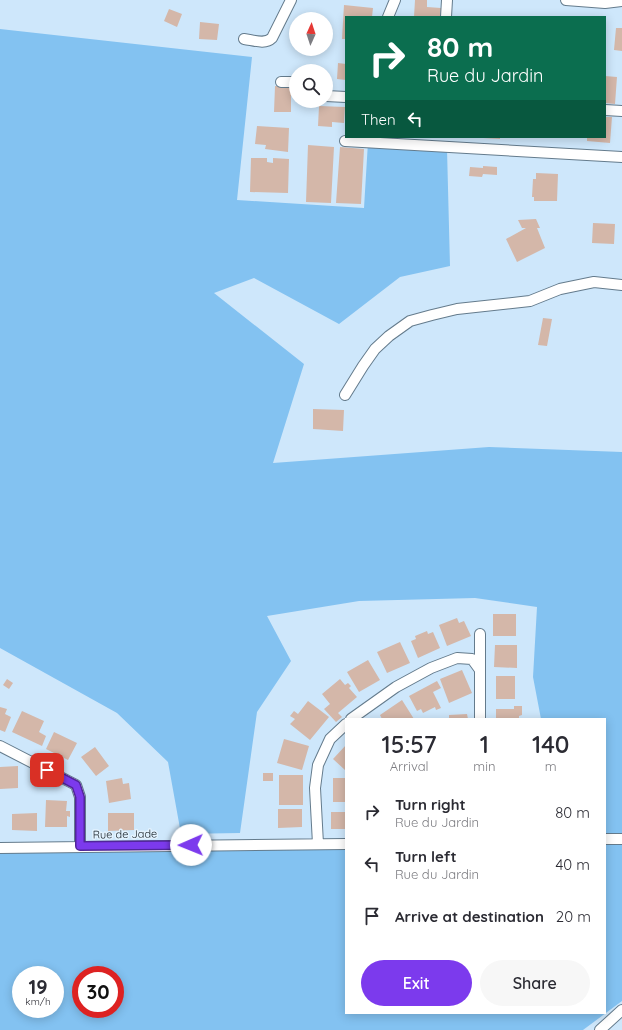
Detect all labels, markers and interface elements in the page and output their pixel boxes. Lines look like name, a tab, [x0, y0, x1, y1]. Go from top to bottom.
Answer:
north arrow	[289, 12, 333, 56]
map controls	[289, 12, 333, 108]
text: 80 m	[427, 29, 493, 64]
icon: right	[361, 32, 413, 84]
button: search	[289, 64, 333, 108]
text: Rue du Jardin	[427, 64, 543, 87]
icon: left	[404, 108, 426, 130]
text: Then	[361, 110, 396, 129]
text: 15:57	[382, 729, 437, 759]
text: 1	[480, 729, 489, 759]
text: 140	[532, 729, 569, 759]
pin	[30, 753, 64, 787]
text: Arrival	[390, 758, 429, 774]
text: min	[473, 758, 495, 774]
text: m	[545, 758, 557, 774]
icon: arrive	[36, 759, 58, 781]
text: Turn right	[395, 795, 466, 814]
icon: right	[361, 801, 383, 823]
text: 80 m	[555, 803, 590, 822]
text: Rue du Jardin	[395, 814, 479, 830]
position arrow	[170, 824, 212, 866]
street label: Rue de Jade	[93, 826, 157, 842]
text: Turn left	[395, 847, 457, 866]
icon: left	[361, 853, 383, 875]
text: 40 m	[555, 855, 590, 874]
text: Rue du Jardin	[395, 866, 479, 882]
icon: arrive	[361, 905, 383, 927]
text: Arrive at destination	[395, 907, 544, 926]
text: 20 m	[556, 907, 591, 926]
button: Exit	[361, 960, 472, 1006]
button: Share	[480, 960, 590, 1006]
speed limit sign: 30	[72, 966, 124, 1018]
text: 19	[28, 974, 48, 999]
text: km/h	[25, 995, 51, 1008]

